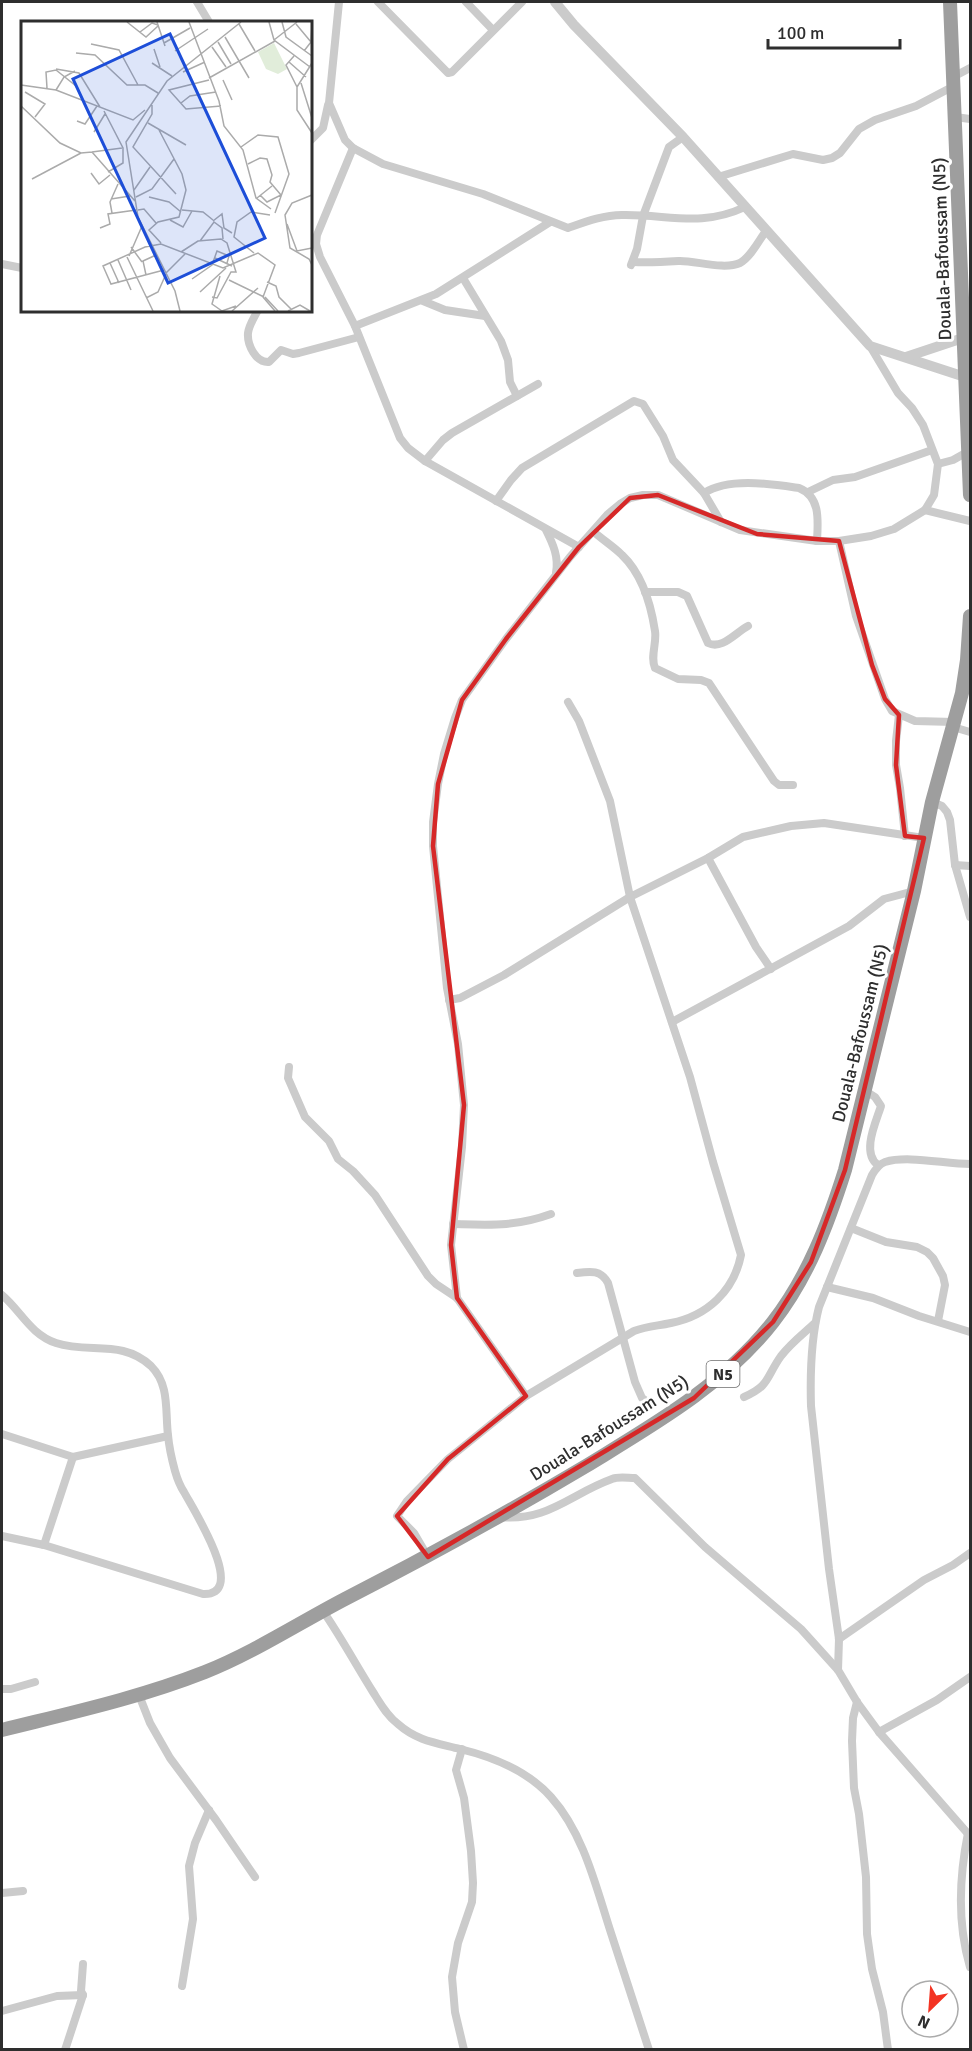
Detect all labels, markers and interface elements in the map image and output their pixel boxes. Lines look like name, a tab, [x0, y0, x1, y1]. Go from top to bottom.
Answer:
scale bar	[768, 12, 900, 50]
inset map	[21, 21, 312, 312]
text: 100 m	[777, 22, 824, 44]
street label: Douala-Bafoussam (N5)	[928, 157, 956, 341]
street label: Douala-Bafoussam (N5)	[827, 942, 893, 1124]
road number: N5	[706, 1361, 740, 1387]
street label: Douala-Bafoussam (N5)	[526, 1370, 692, 1486]
north arrow	[900, 1979, 960, 2039]
text: N	[915, 2010, 933, 2033]

